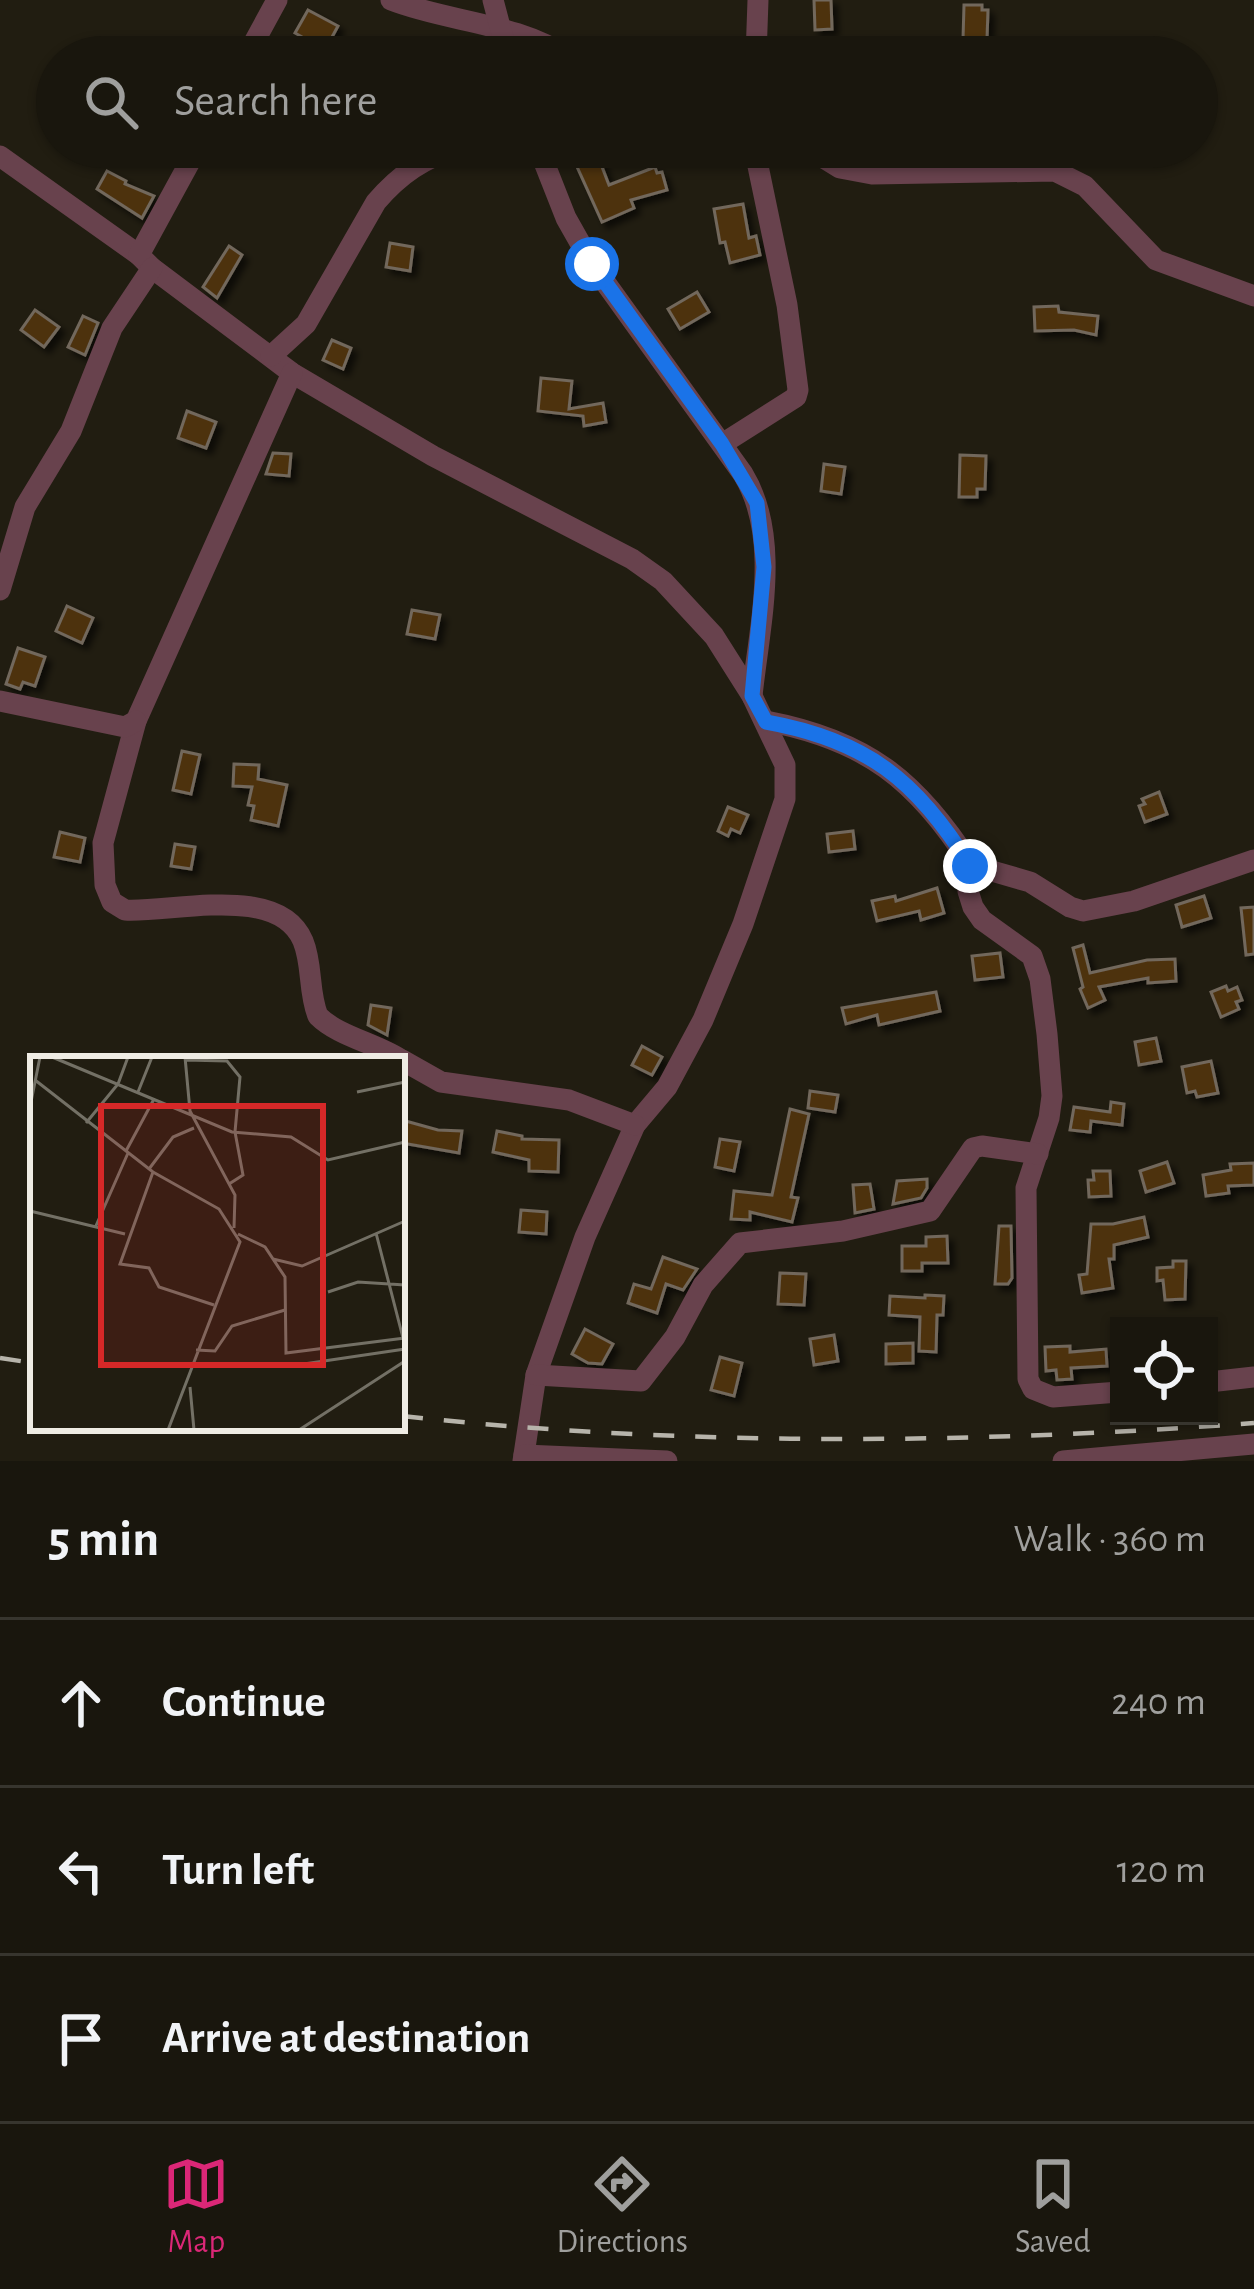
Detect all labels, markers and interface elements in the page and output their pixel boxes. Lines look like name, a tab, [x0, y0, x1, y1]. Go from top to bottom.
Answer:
search box	[36, 36, 1218, 168]
icon: search	[78, 69, 144, 135]
text: Search here	[174, 79, 377, 124]
route start	[565, 237, 619, 291]
route end	[943, 839, 997, 893]
inset map	[30, 1056, 405, 1431]
map controls	[1110, 1317, 1218, 1425]
button: locate	[1110, 1317, 1218, 1425]
text: 5 min	[48, 1514, 159, 1565]
text: Walk · 360 m	[1013, 1520, 1206, 1559]
icon: ahead	[48, 1670, 114, 1736]
text: Continue	[162, 1680, 326, 1725]
text: 240 m	[1111, 1683, 1206, 1722]
icon: left	[48, 1838, 114, 1904]
text: Turn left	[162, 1848, 314, 1893]
text: 120 m	[1117, 1851, 1206, 1890]
icon: arrive	[48, 2006, 114, 2072]
text: Arrive at destination	[162, 2016, 530, 2061]
tab: Map	[163, 2151, 229, 2263]
tab: Directions	[556, 2151, 688, 2263]
tab: Saved	[1015, 2151, 1090, 2263]

